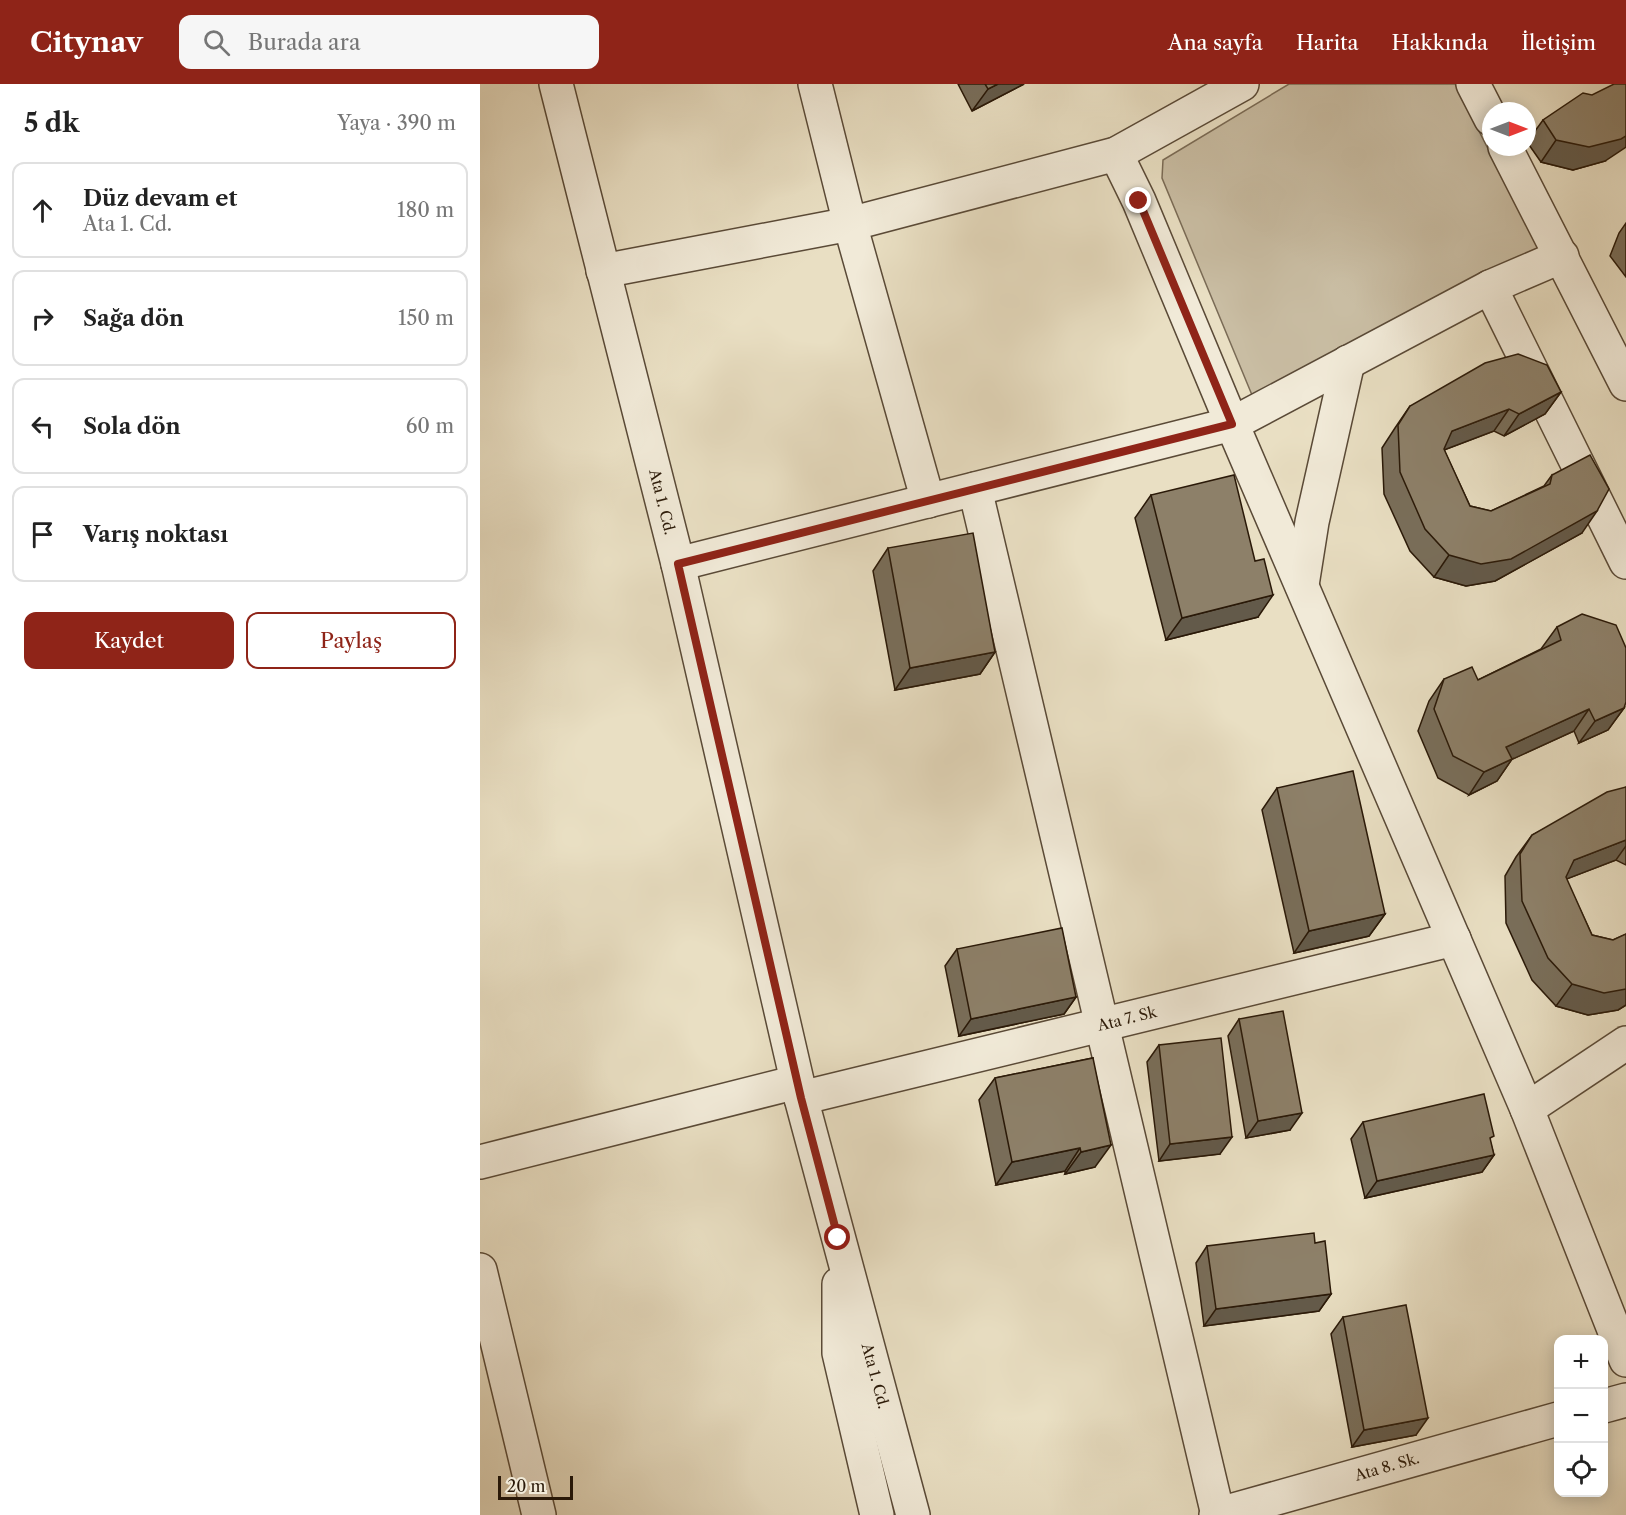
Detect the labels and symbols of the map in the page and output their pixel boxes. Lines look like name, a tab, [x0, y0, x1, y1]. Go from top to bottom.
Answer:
north arrow	[1482, 102, 1536, 156]
route end	[1125, 187, 1151, 213]
street label: Ata 1. Cd.	[645, 466, 680, 537]
street label: Ata 7. Sk	[1094, 1002, 1160, 1035]
route start	[824, 1224, 850, 1250]
street label: Ata 1. Cd.	[857, 1340, 893, 1411]
street label: Ata 8. Sk.	[1351, 1448, 1421, 1485]
scale bar	[498, 1473, 573, 1500]

